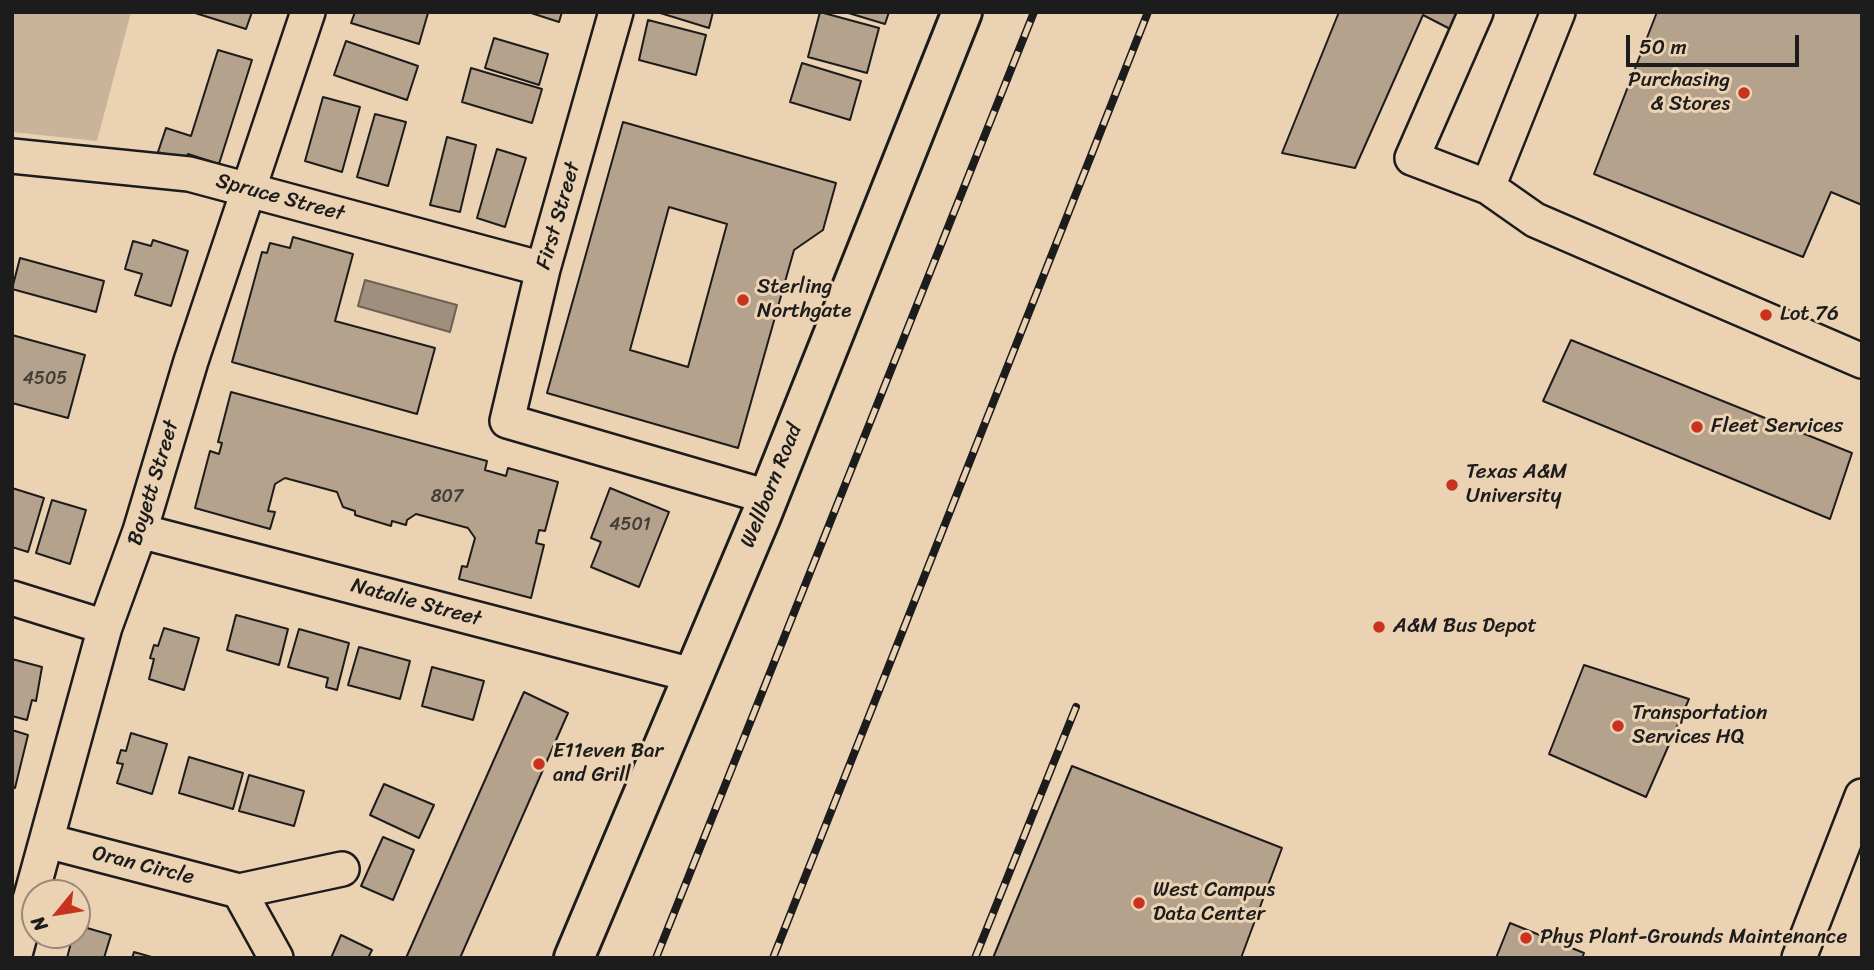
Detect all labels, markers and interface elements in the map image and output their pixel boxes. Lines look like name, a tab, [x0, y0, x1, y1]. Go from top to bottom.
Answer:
scale bar	[1629, 21, 1802, 65]
text: 50 m	[1639, 28, 1687, 66]
place label: Purchasing & Stores	[1628, 68, 1730, 118]
marker: Purchasing & Stores	[1736, 85, 1752, 101]
street label: First Street	[532, 159, 586, 273]
street label: Spruce Street	[213, 169, 347, 227]
place label: Sterling Northgate	[757, 275, 851, 325]
marker: Sterling Northgate	[735, 292, 751, 308]
place label: Lot 76	[1780, 302, 1839, 328]
marker: Lot 76	[1758, 307, 1774, 323]
house number: 4505	[23, 368, 67, 390]
place label: Fleet Services	[1711, 414, 1843, 440]
street label: Boyett Street	[123, 417, 185, 549]
marker: Fleet Services	[1689, 419, 1705, 435]
street label: Wellborn Road	[736, 420, 808, 552]
place label: Texas A&M University	[1466, 460, 1567, 510]
marker: Texas A&M University	[1444, 477, 1460, 493]
house number: 807	[431, 486, 463, 508]
house number: 4501	[609, 514, 651, 536]
street label: Natalie Street	[348, 574, 484, 632]
place label: A&M Bus Depot	[1393, 614, 1537, 640]
marker: A&M Bus Depot	[1371, 619, 1387, 635]
place label: Transportation Services HQ	[1632, 701, 1767, 751]
marker: Transportation Services HQ	[1610, 718, 1626, 734]
place label: E11even Bar and Grill	[553, 739, 663, 789]
marker: E11even Bar and Grill	[531, 756, 547, 772]
street label: Oran Circle	[89, 841, 197, 891]
place label: West Campus Data Center	[1153, 878, 1275, 928]
north arrow	[21, 879, 91, 949]
marker: West Campus Data Center	[1131, 895, 1147, 911]
text: N	[22, 910, 57, 938]
place label: Phys Plant-Grounds Maintenance	[1540, 925, 1847, 951]
marker: Phys Plant-Grounds Maintenance	[1518, 930, 1534, 946]

